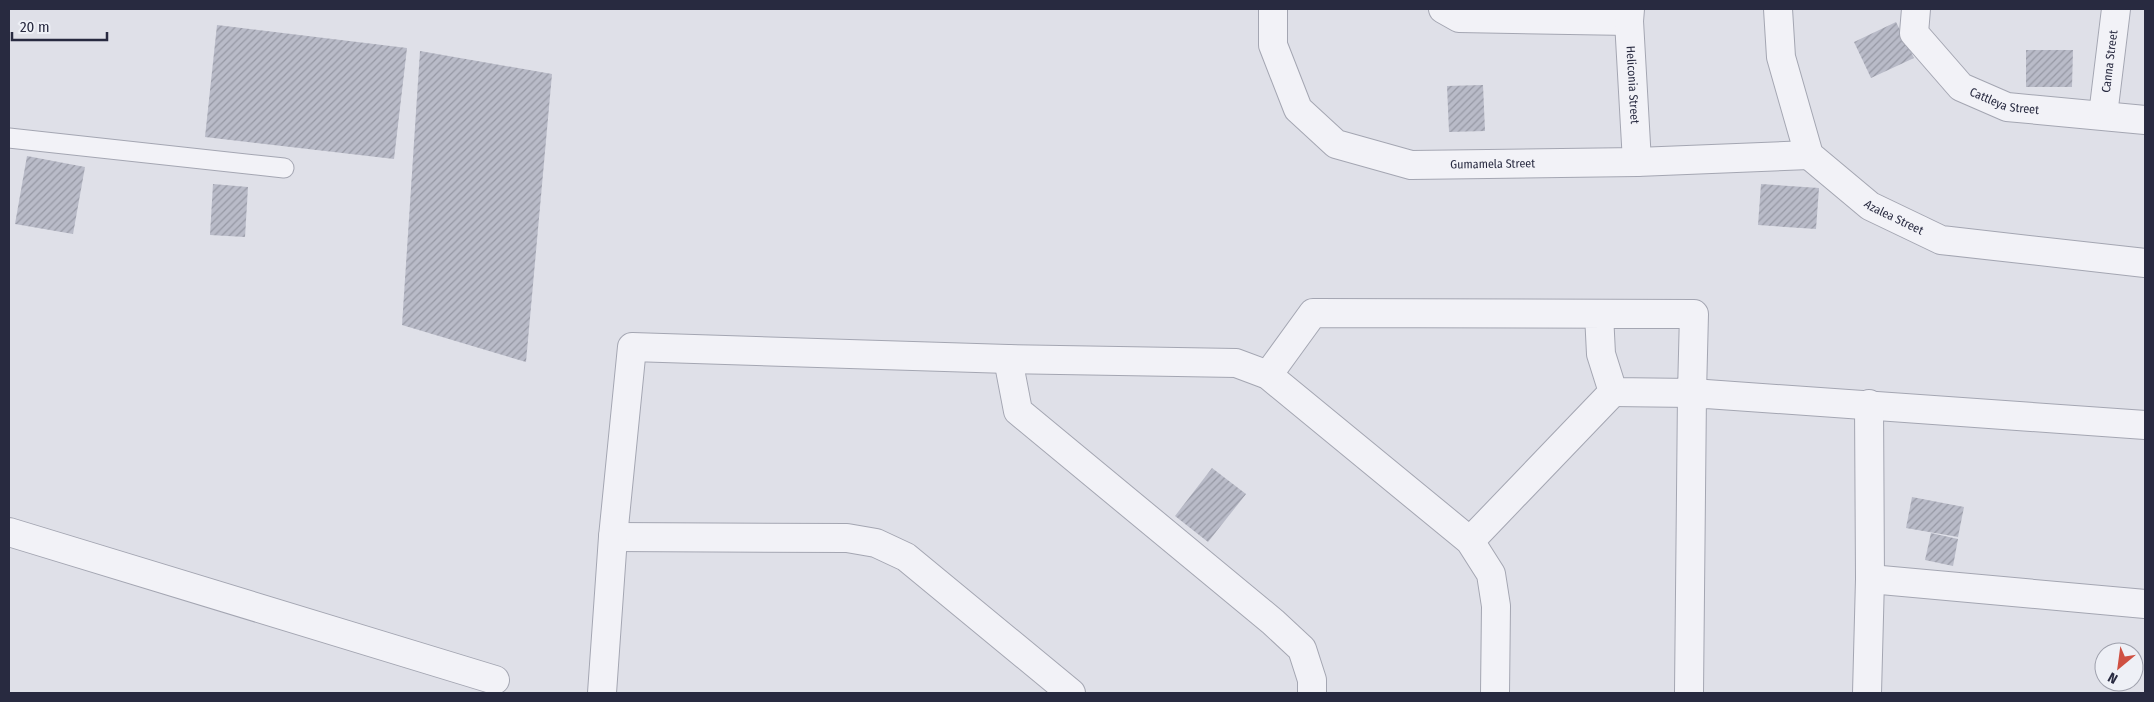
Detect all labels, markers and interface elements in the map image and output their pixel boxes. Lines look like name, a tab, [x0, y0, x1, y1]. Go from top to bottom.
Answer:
scale bar	[12, 10, 108, 42]
text: 20 m	[20, 18, 50, 36]
street label: Canna Street	[2099, 29, 2120, 93]
street label: Heliconia Street	[1623, 45, 1642, 124]
street label: Cattleya Street	[1968, 85, 2040, 117]
street label: Gumamela Street	[1450, 156, 1535, 171]
street label: Azalea Street	[1861, 197, 1926, 238]
north arrow	[2094, 642, 2144, 692]
text: N	[2105, 668, 2121, 687]

